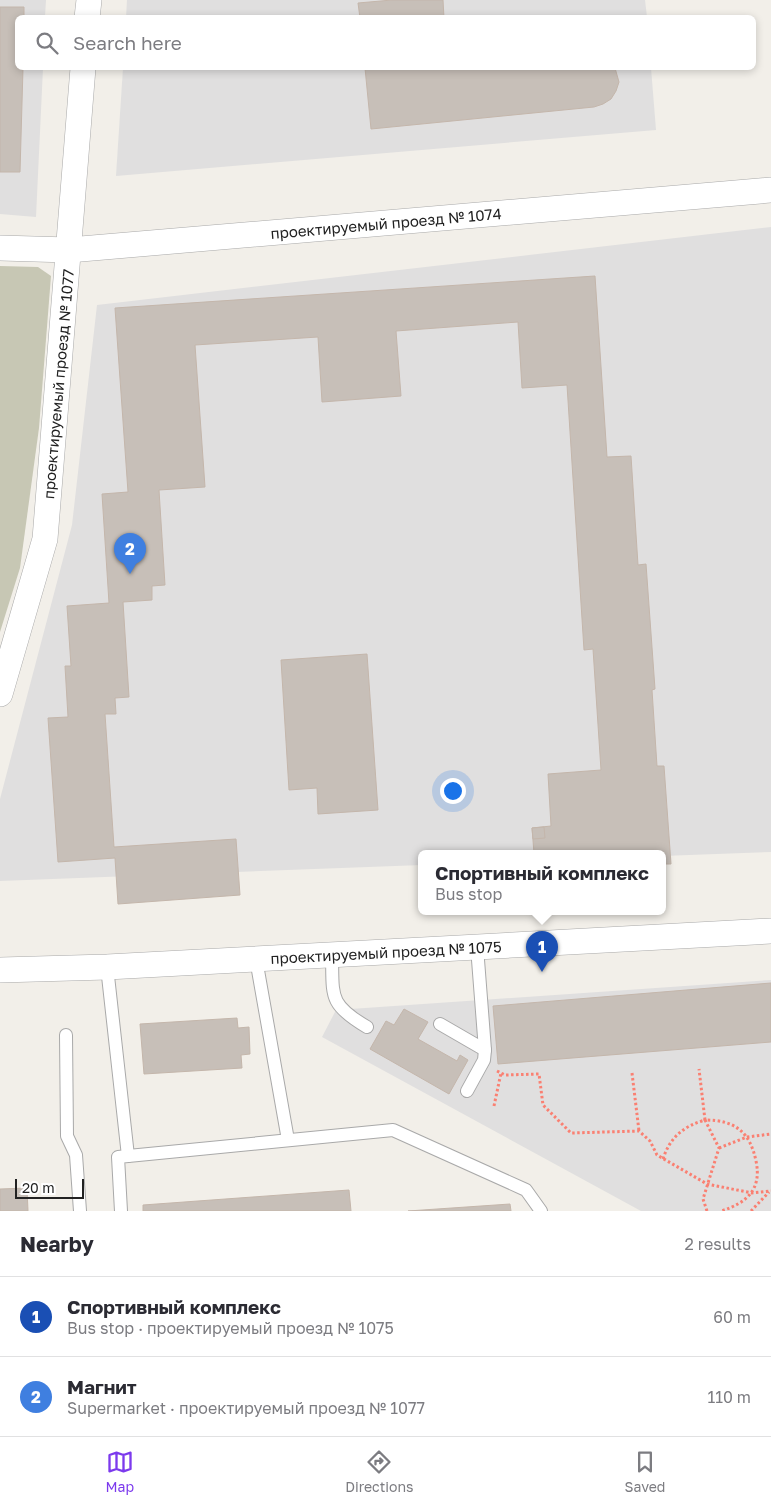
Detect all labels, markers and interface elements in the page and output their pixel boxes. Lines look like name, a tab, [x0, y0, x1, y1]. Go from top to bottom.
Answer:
search box	[15, 15, 756, 70]
icon: search	[33, 29, 61, 57]
text: Search here	[73, 31, 182, 54]
street label: проектируемый проезд № 1074	[270, 204, 502, 242]
street label: проектируемый проезд № 1077	[39, 268, 77, 500]
pin: 2	[114, 533, 146, 574]
your location	[440, 778, 466, 804]
popup	[418, 850, 666, 915]
text: Спортивный комплекс	[435, 861, 649, 884]
text: Bus stop	[435, 884, 502, 904]
pin: 1	[526, 931, 558, 972]
street label: проектируемый проезд № 1075	[270, 937, 502, 967]
scale bar	[15, 1176, 84, 1199]
text: 20 m	[22, 1179, 55, 1196]
text: Nearby	[20, 1231, 94, 1257]
text: 2 results	[685, 1234, 751, 1254]
text: Спортивный комплекс	[67, 1295, 281, 1318]
text: 1	[32, 1307, 40, 1327]
text: 60 m	[713, 1307, 751, 1327]
text: Bus stop · проектируемый проезд № 1075	[67, 1318, 394, 1338]
text: Магнит	[67, 1375, 137, 1398]
text: 2	[31, 1387, 41, 1407]
text: 110 m	[707, 1387, 751, 1407]
text: Supermarket · проектируемый проезд № 1077	[67, 1398, 425, 1418]
tab: Map	[106, 1448, 134, 1495]
tab: Directions	[345, 1448, 414, 1495]
tab: Saved	[625, 1448, 665, 1495]

